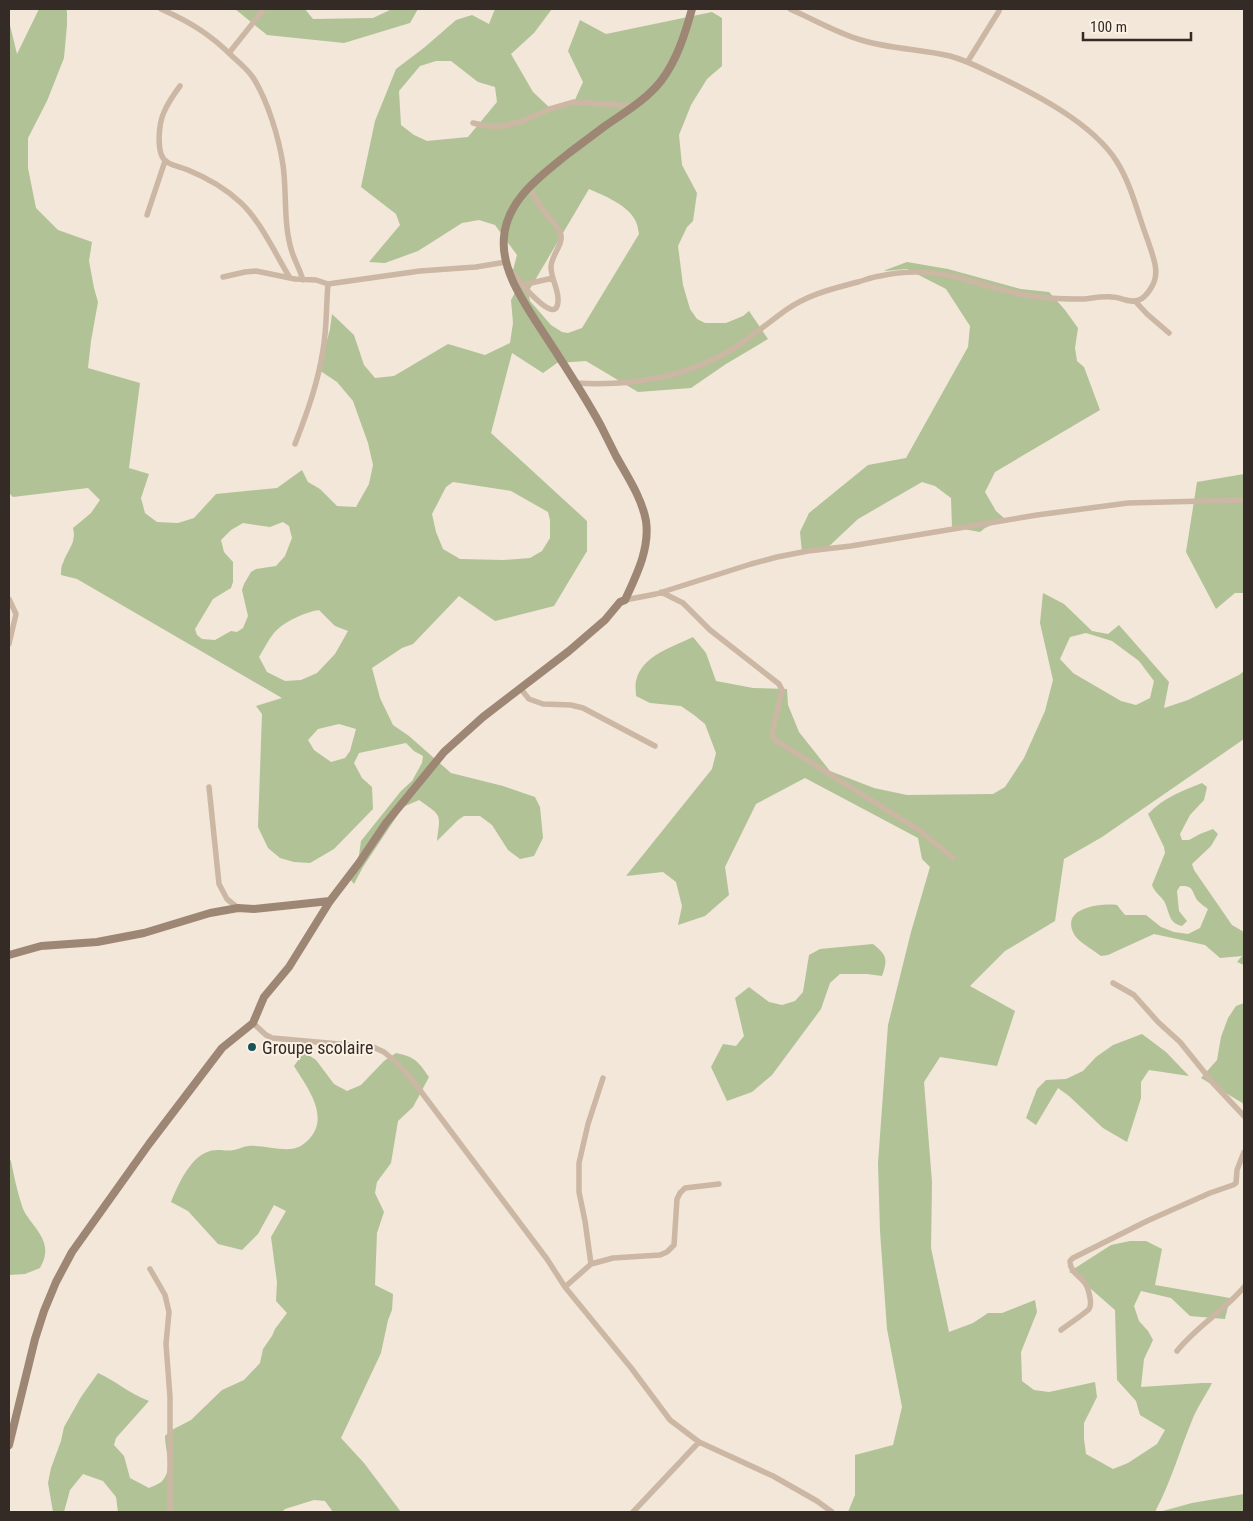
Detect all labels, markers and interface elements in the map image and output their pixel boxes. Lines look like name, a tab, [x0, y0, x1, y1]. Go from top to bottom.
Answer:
scale bar	[1083, 10, 1190, 42]
text: 100 m	[1090, 18, 1127, 36]
place label: Groupe scolaire	[262, 1037, 373, 1058]
marker: Groupe scolaire	[246, 1041, 258, 1053]

